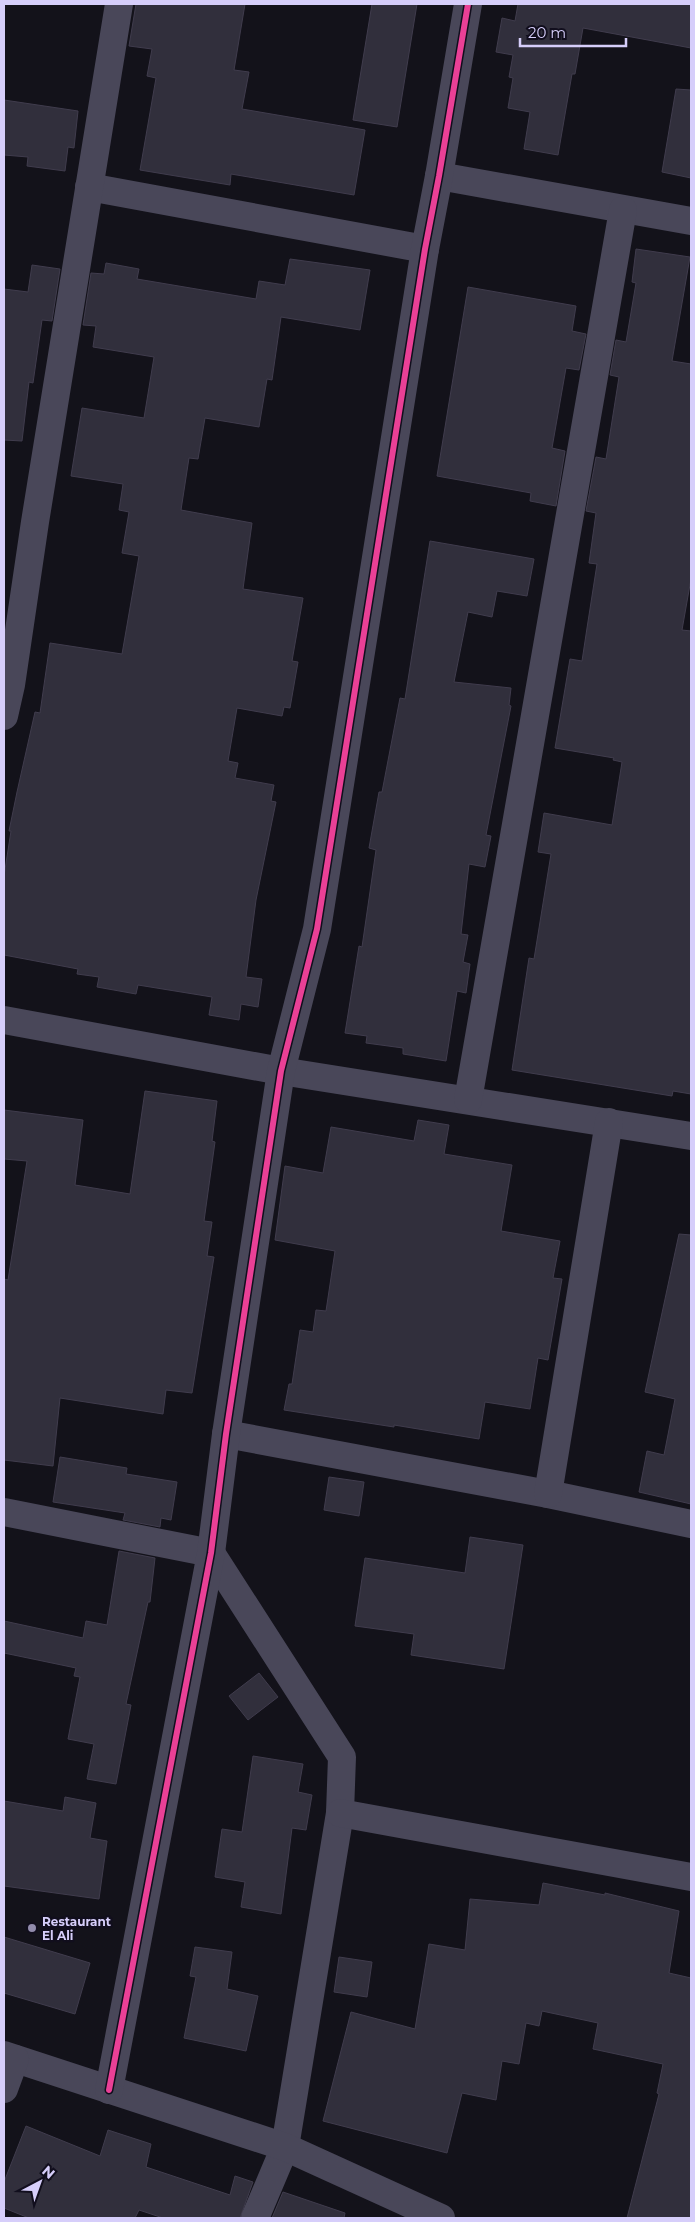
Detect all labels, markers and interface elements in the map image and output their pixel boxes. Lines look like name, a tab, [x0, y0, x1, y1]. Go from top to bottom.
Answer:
scale bar	[520, 15, 626, 47]
text: 20 m	[528, 23, 566, 42]
place label: Restaurant El Ali	[42, 1914, 112, 1943]
marker: Restaurant El Ali	[26, 1922, 38, 1934]
north arrow	[15, 2157, 65, 2207]
text: N	[38, 2162, 59, 2183]

